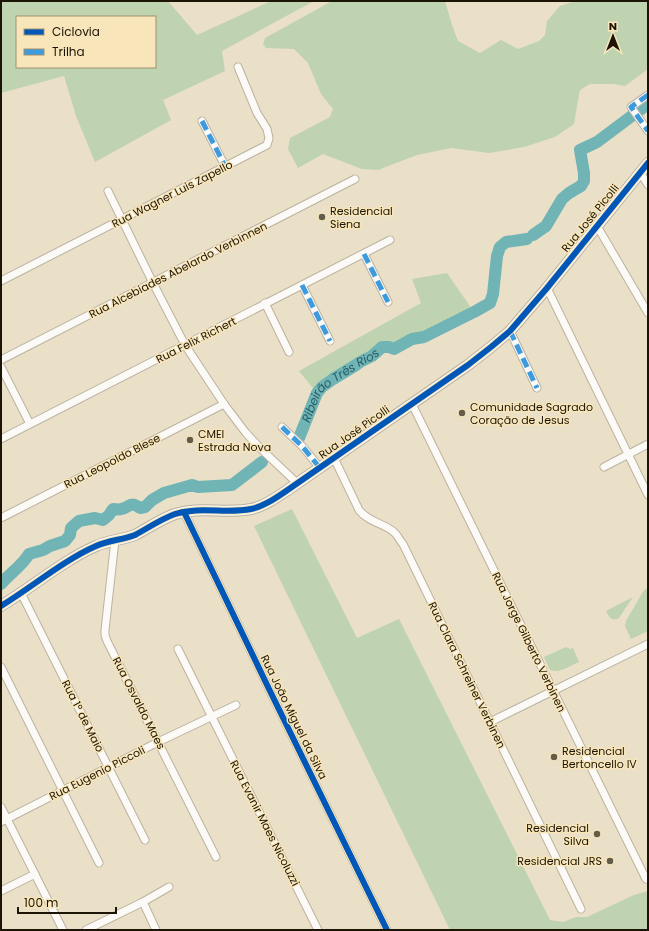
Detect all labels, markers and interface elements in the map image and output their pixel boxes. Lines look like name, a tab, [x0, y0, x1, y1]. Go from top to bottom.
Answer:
legend	[16, 16, 156, 68]
north arrow	[593, 16, 633, 56]
text: N	[609, 18, 617, 34]
text: Ciclovia	[52, 23, 100, 40]
text: Trilha	[52, 43, 85, 60]
street label: Rua Wagner Luis Zapello	[109, 156, 235, 232]
street label: Rua José Picolli	[558, 180, 623, 255]
place label: Residencial Siena	[330, 203, 393, 232]
marker: Residencial Siena	[317, 212, 327, 222]
street label: Rua Alcebiades Abelardo Verbinnen	[86, 218, 270, 322]
street label: Rua Felix Richert	[153, 313, 239, 367]
water label: Ribeirão Três Rios	[297, 344, 383, 425]
place label: Comunidade Sagrado Coração de Jesus	[470, 399, 593, 428]
street label: Rua José Picolli	[315, 401, 393, 462]
marker: Comunidade Sagrado Coração de Jesus	[457, 408, 467, 418]
place label: CMEI Estrada Nova	[198, 426, 271, 455]
street label: Rua Leopoldo Blese	[61, 430, 163, 492]
marker: CMEI Estrada Nova	[185, 435, 195, 445]
street label: Rua Jorge Gilberto Verbinen	[488, 569, 570, 715]
street label: Rua Clara Schreiner Verbinen	[424, 599, 510, 751]
street label: Rua João Miguel da Silva	[257, 652, 331, 782]
street label: Rua Osvaldo Maes	[109, 654, 169, 752]
street label: Rua 1º de Maio	[58, 677, 108, 755]
street label: Rua Eugenio Piccoli	[46, 742, 148, 804]
place label: Residencial Bertoncello IV	[562, 743, 637, 772]
marker: Residencial Bertoncello IV	[549, 752, 559, 762]
street label: Rua Evanir Maes Nicoluzzi	[226, 757, 304, 889]
place label: Residencial Silva	[526, 820, 589, 849]
marker: Residencial Silva	[592, 829, 602, 839]
place label: Residencial JRS	[517, 853, 602, 869]
marker: Residencial JRS	[605, 856, 615, 866]
scale bar	[18, 889, 116, 915]
text: 100 m	[24, 894, 58, 911]

